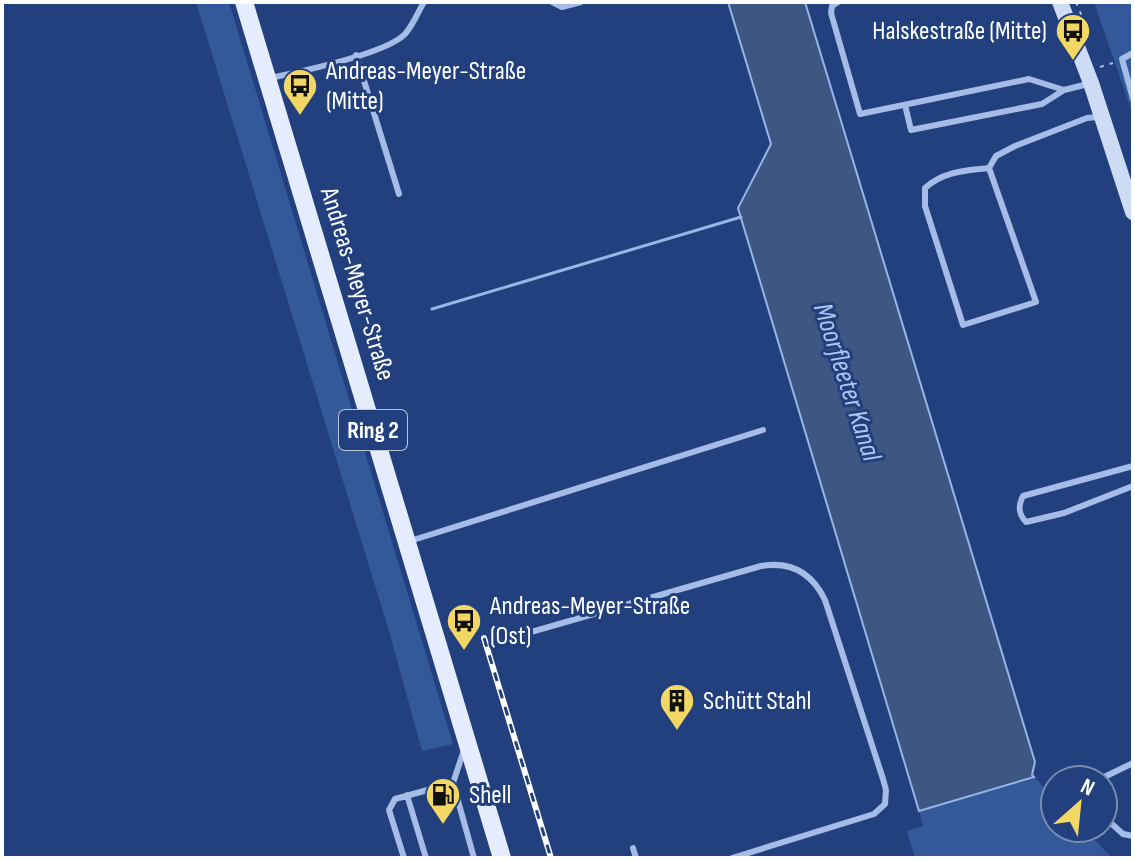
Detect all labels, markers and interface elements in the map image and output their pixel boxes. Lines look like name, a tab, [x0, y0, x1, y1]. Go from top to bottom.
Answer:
bus stop icon: Halskestraße (Mitte)	[1054, 12, 1092, 62]
place label: Halskestraße (Mitte)	[872, 16, 1047, 47]
place label: Andreas-Meyer-Straße (Mitte)	[325, 56, 526, 117]
bus stop icon: Andreas-Meyer-Straße (Mitte)	[281, 67, 319, 117]
street label: Andreas-Meyer-Straße	[313, 183, 401, 384]
water label: Moorfleeter Kanal	[806, 299, 888, 466]
road number: Ring 2	[339, 410, 407, 450]
place label: Andreas-Meyer-Straße (Ost)	[489, 591, 690, 652]
bus stop icon: Andreas-Meyer-Straße (Ost)	[445, 602, 483, 652]
building icon: Schütt Stahl	[658, 682, 696, 732]
place label: Schütt Stahl	[703, 686, 811, 717]
north arrow	[1039, 764, 1119, 844]
text: N	[1076, 773, 1099, 802]
fuel station icon: Shell	[424, 776, 462, 826]
place label: Shell	[469, 780, 511, 811]

